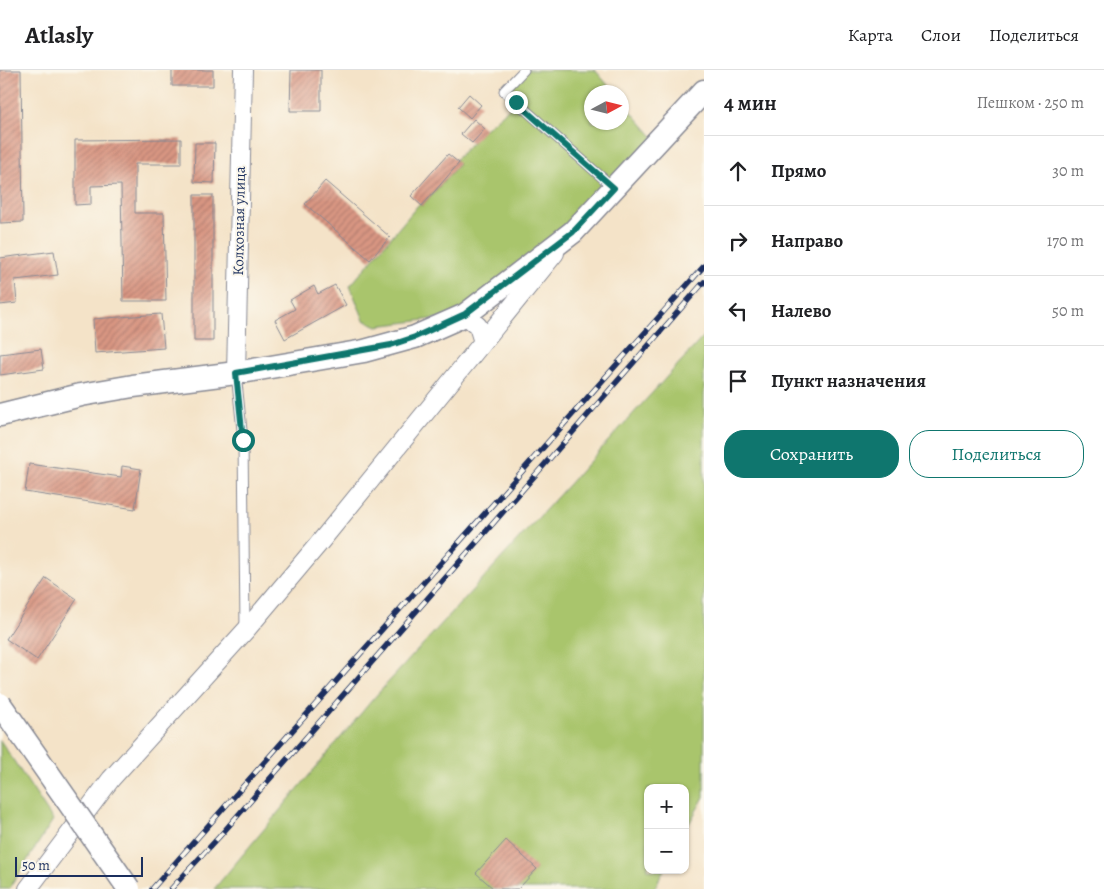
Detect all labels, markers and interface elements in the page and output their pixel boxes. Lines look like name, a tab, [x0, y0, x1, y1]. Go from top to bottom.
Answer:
text: Atlasly	[25, 19, 93, 51]
text: Карта	[848, 23, 893, 47]
text: Слои	[921, 23, 961, 47]
text: Поделиться	[989, 23, 1079, 47]
north arrow	[584, 85, 629, 130]
text: 4 мин	[724, 89, 777, 117]
route end	[505, 91, 528, 114]
text: Пешком · 250 m	[977, 92, 1084, 114]
icon: ahead	[724, 157, 752, 185]
text: Прямо	[771, 158, 826, 184]
text: 30 m	[1052, 160, 1084, 182]
street label: Колхозная улица	[228, 166, 250, 276]
icon: right	[724, 227, 752, 255]
text: Направо	[771, 228, 843, 254]
text: 170 m	[1047, 230, 1084, 252]
icon: left	[724, 297, 752, 325]
text: Налево	[771, 298, 831, 324]
text: 50 m	[1052, 300, 1084, 322]
icon: arrive	[724, 367, 752, 395]
text: Пункт назначения	[771, 368, 926, 394]
route start	[232, 429, 255, 452]
button: Сохранить	[724, 430, 899, 478]
button: Поделиться	[909, 430, 1084, 478]
map controls	[644, 784, 689, 874]
button: +	[644, 784, 689, 829]
button: −	[644, 829, 689, 874]
scale bar	[15, 854, 142, 877]
text: 50 m	[22, 856, 50, 875]

